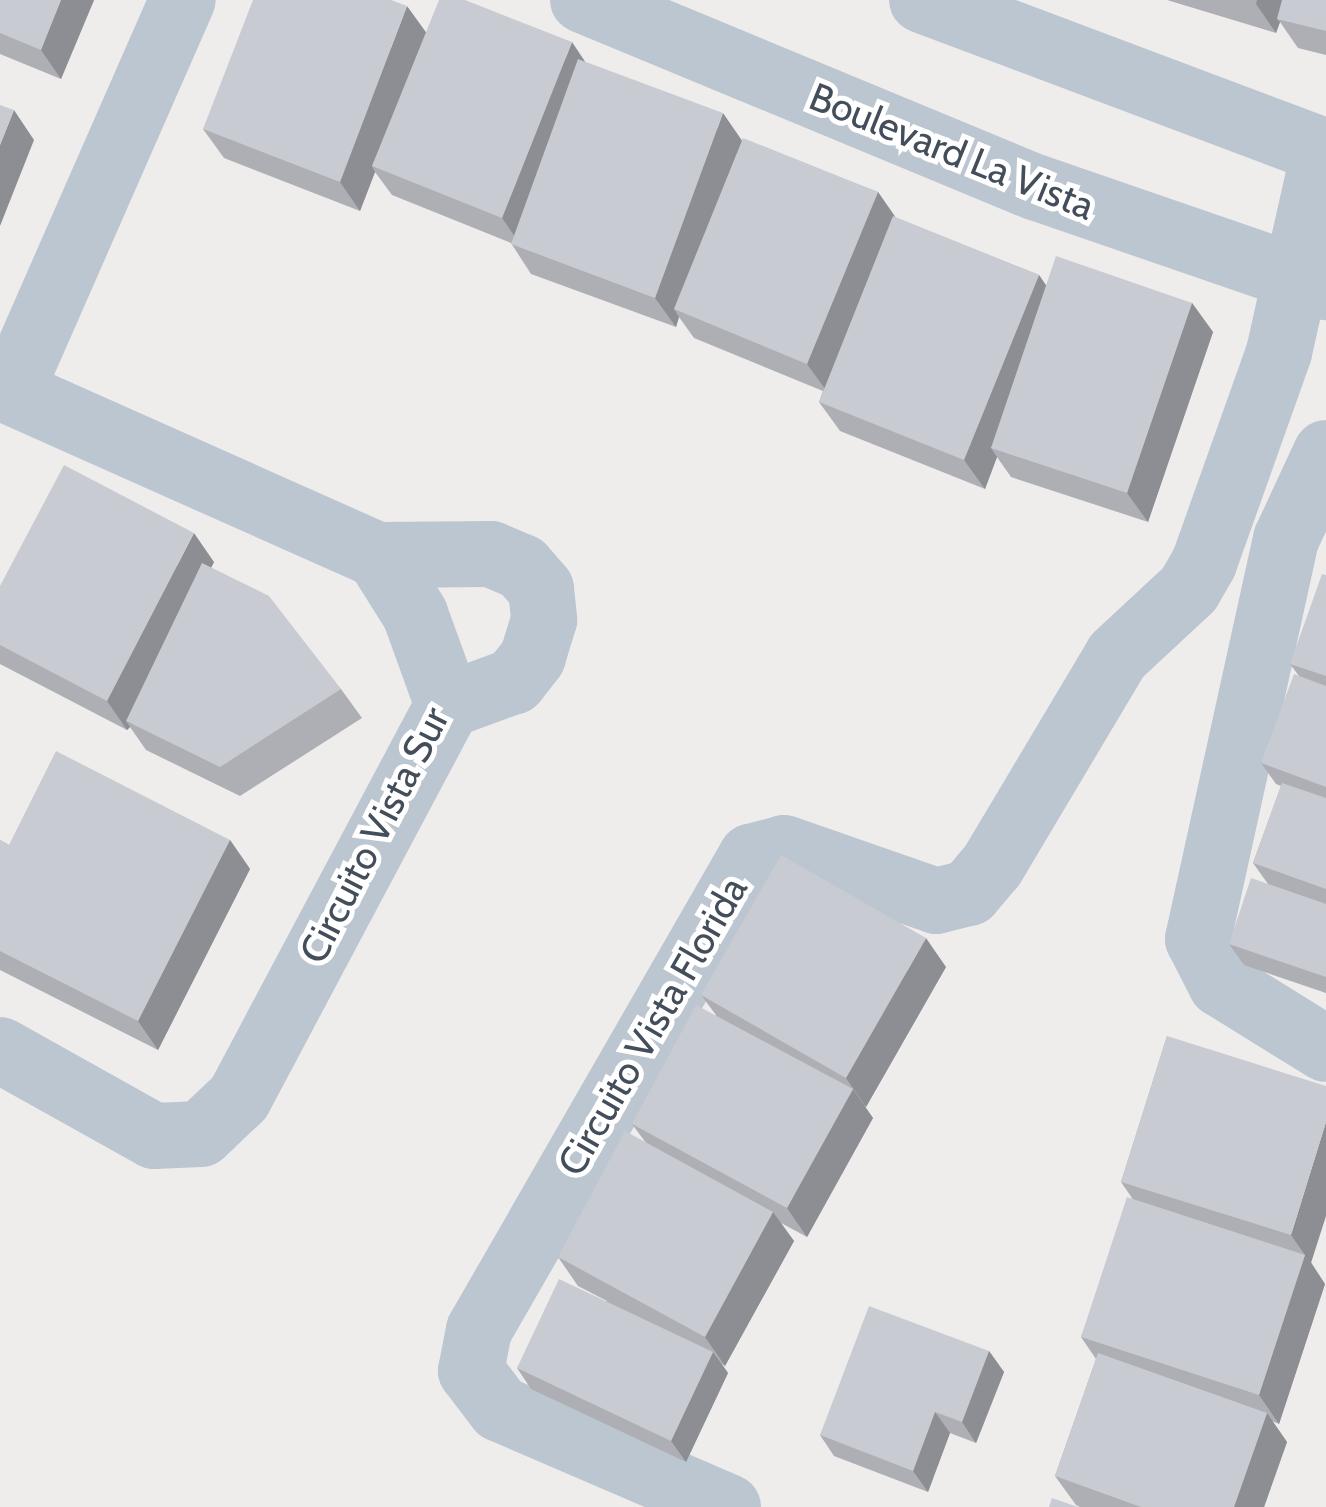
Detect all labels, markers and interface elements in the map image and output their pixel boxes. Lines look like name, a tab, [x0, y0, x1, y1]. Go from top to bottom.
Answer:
street label: Boulevard La Vista	[803, 73, 1101, 229]
street label: Circuito Vista Sur	[289, 699, 459, 971]
street label: Circuito Vista Florida	[547, 868, 757, 1184]

